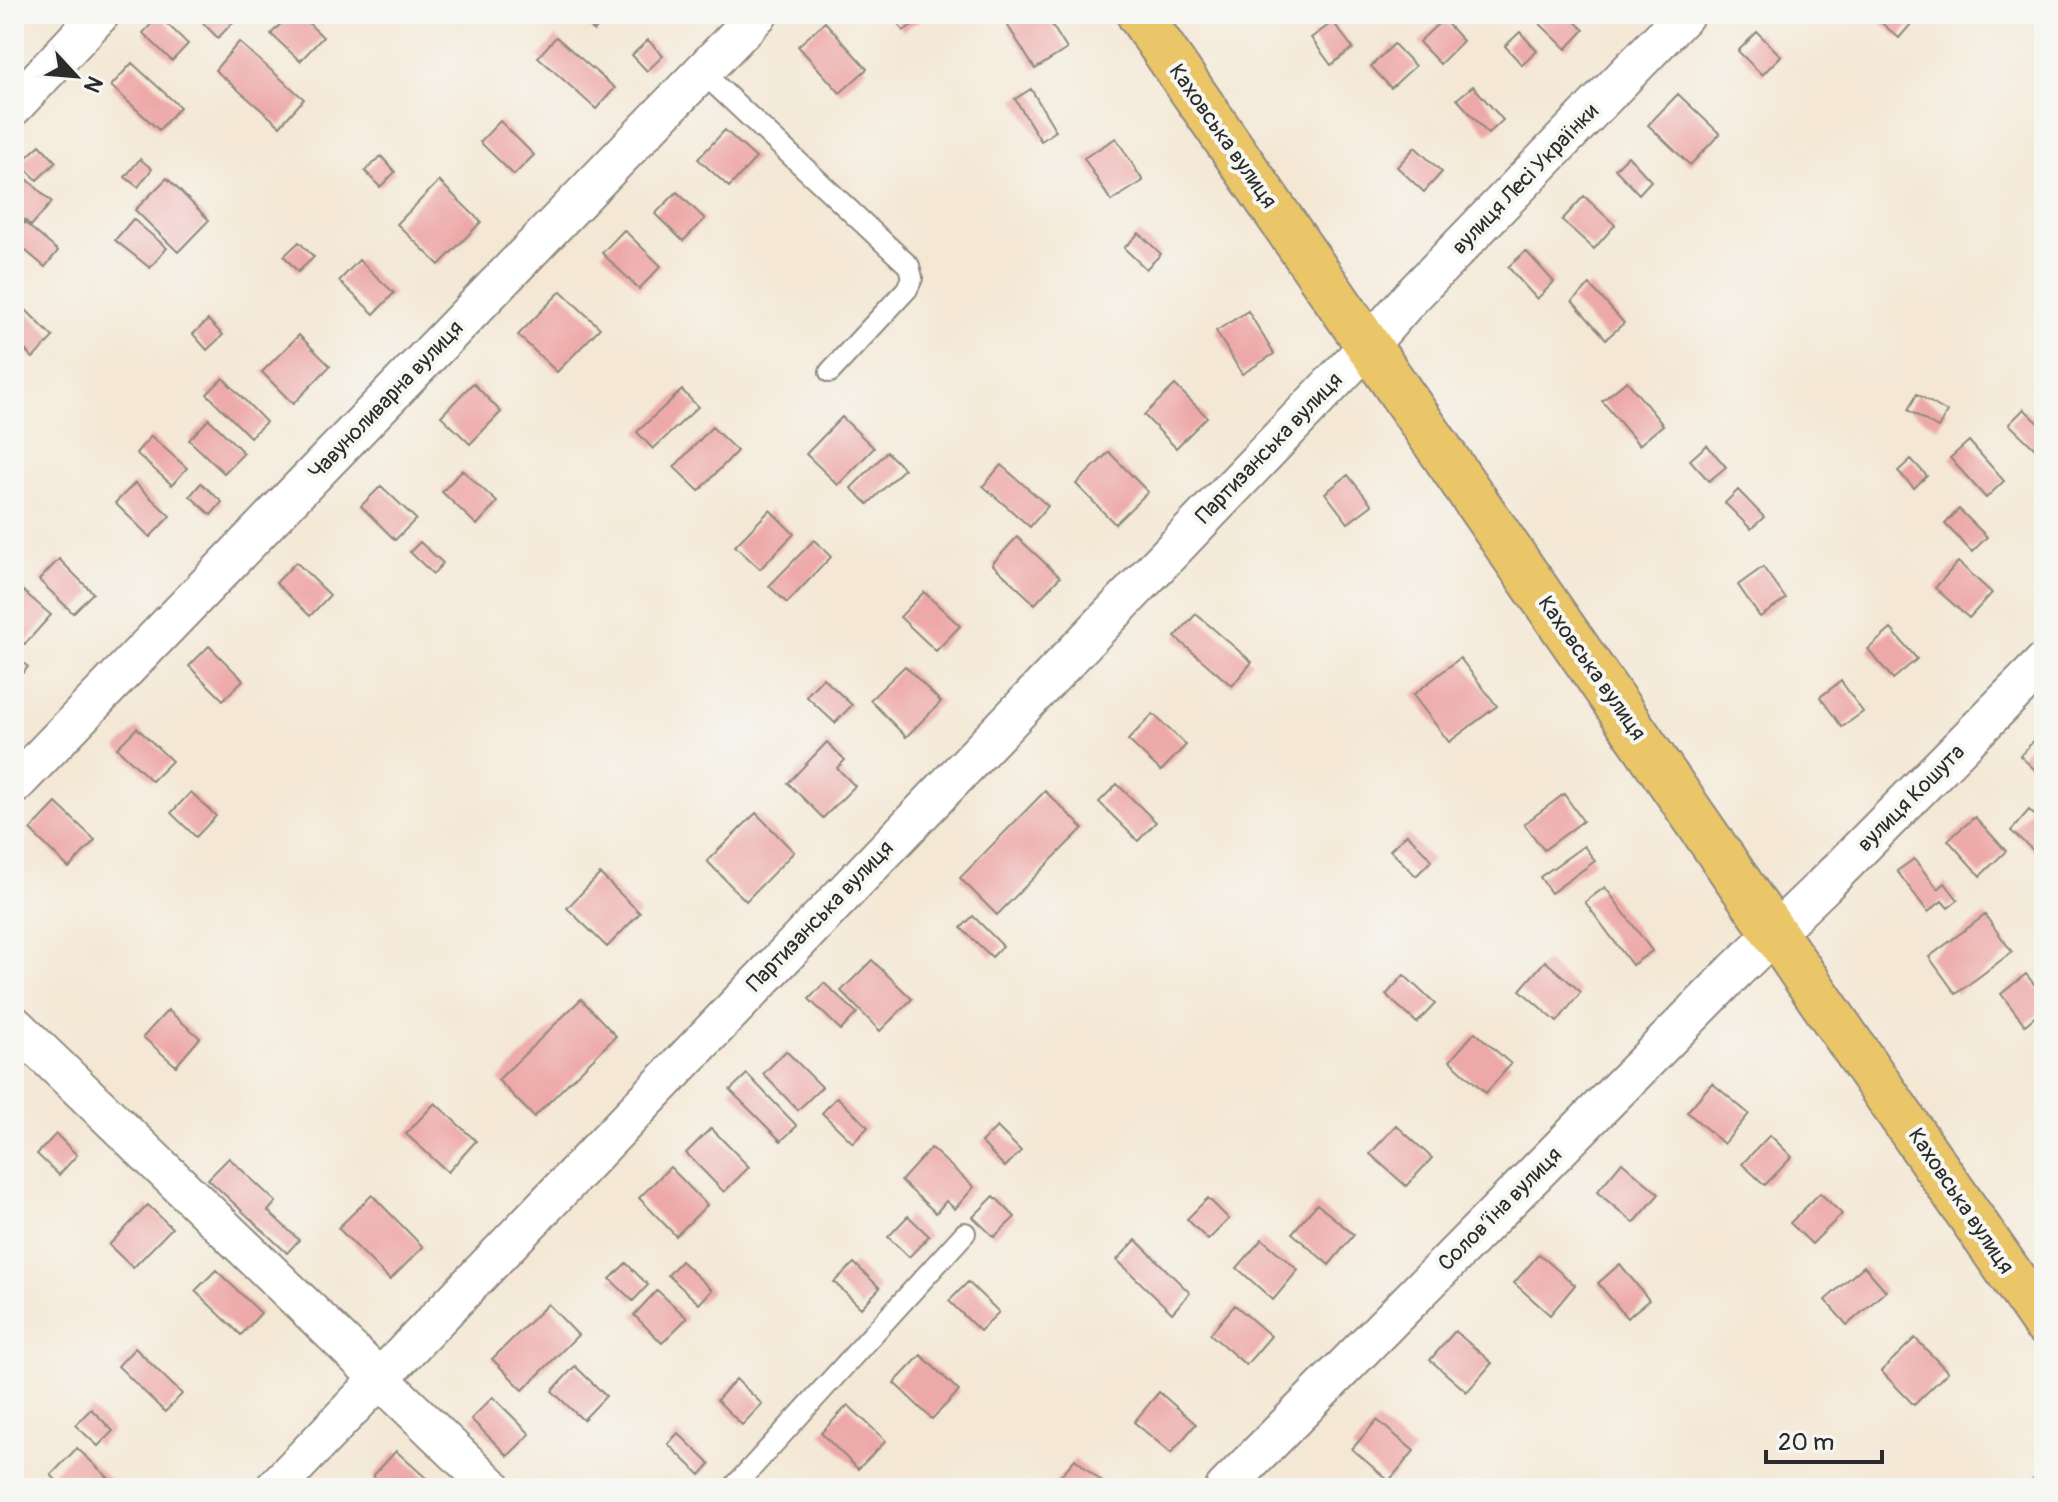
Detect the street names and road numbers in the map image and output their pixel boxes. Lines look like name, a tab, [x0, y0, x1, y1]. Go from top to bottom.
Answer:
street label: Каховська вулиця	[1163, 58, 1283, 214]
street label: вулиця Лесі Українки	[1446, 98, 1604, 260]
street label: Чавуноливарна вулиця	[303, 314, 469, 486]
street label: Партизанська вулиця	[1190, 366, 1348, 530]
street label: Каховська вулиця	[1532, 590, 1652, 746]
street label: вулиця Кошута	[1851, 738, 1971, 858]
street label: Партизанська вулиця	[741, 834, 899, 998]
street label: Каховська вулиця	[1902, 1123, 2020, 1279]
street label: Соловʼїна вулиця	[1432, 1141, 1568, 1277]

